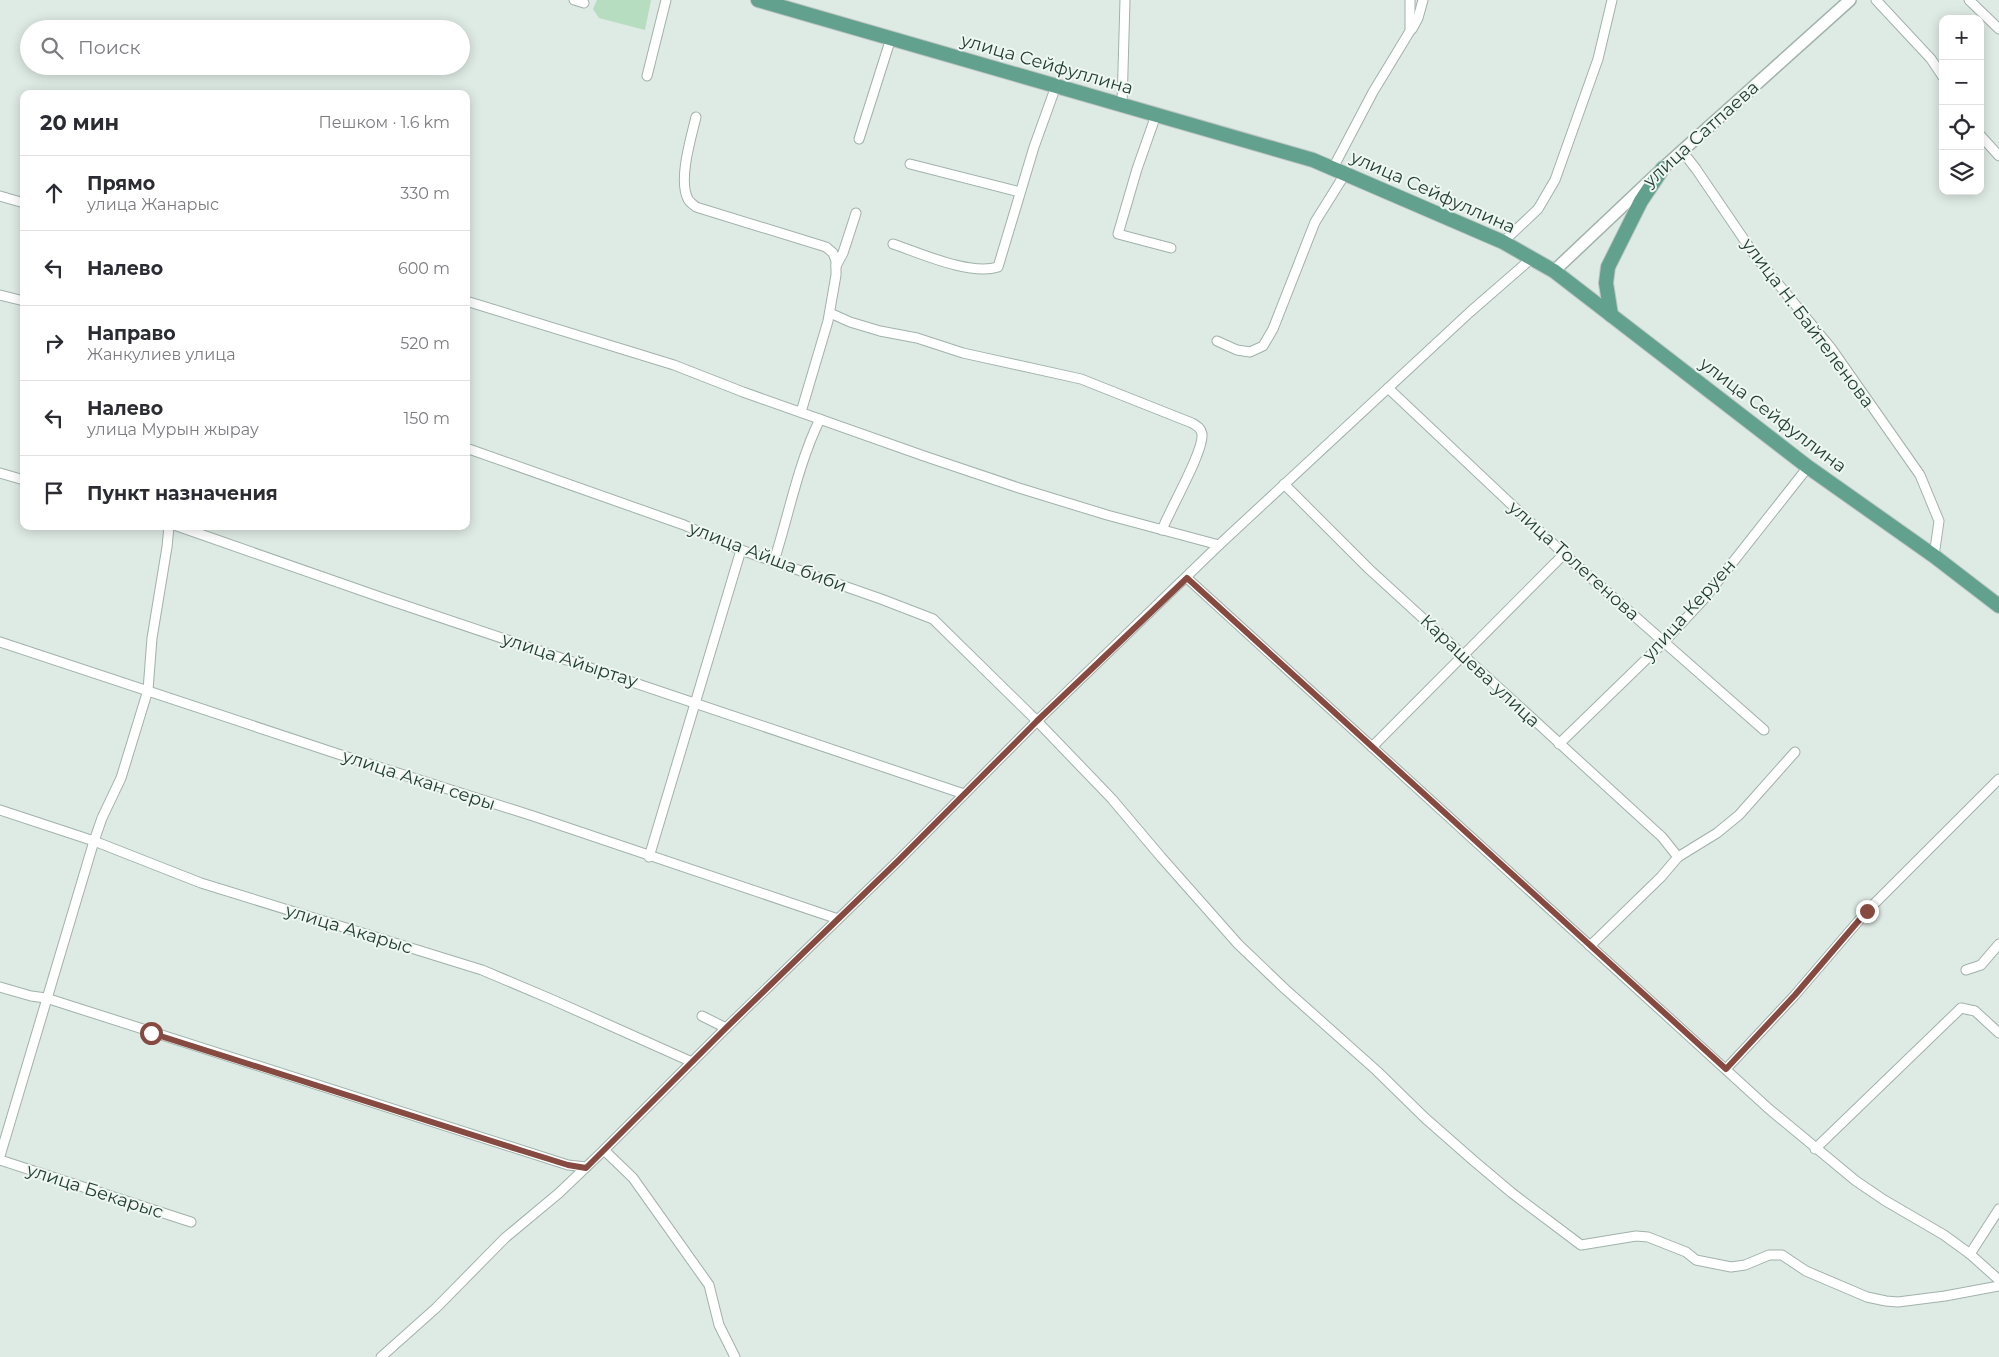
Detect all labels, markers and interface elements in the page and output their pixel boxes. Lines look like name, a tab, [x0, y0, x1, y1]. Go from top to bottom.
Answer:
map controls	[1939, 15, 1984, 195]
button: +	[1939, 15, 1984, 60]
search box	[20, 20, 470, 75]
street label: улица Сейфуллина	[957, 29, 1136, 99]
icon: search	[38, 34, 66, 62]
text: Поиск	[78, 36, 141, 59]
button: −	[1939, 60, 1984, 105]
street label: улица Сатпаева	[1638, 76, 1763, 192]
button: locate	[1939, 105, 1984, 150]
text: 20 мин	[40, 110, 119, 135]
text: Пешком · 1.6 km	[318, 113, 450, 132]
street label: улица Сейфуллина	[1346, 145, 1519, 238]
button: layers	[1939, 150, 1984, 195]
text: Прямо	[87, 172, 155, 195]
icon: ahead	[40, 179, 68, 207]
text: 330 m	[400, 184, 450, 203]
text: улица Жанарыс	[87, 195, 219, 214]
street label: улица Н. Байтеленова	[1736, 233, 1879, 412]
icon: left	[40, 254, 68, 282]
text: Налево	[87, 257, 163, 280]
text: 600 m	[398, 259, 450, 278]
text: Направо	[87, 322, 176, 345]
icon: right	[40, 329, 68, 357]
text: 520 m	[400, 334, 450, 353]
text: Жанкулиев улица	[87, 345, 235, 364]
street label: улица Сейфуллина	[1694, 352, 1851, 477]
text: Налево	[87, 397, 163, 420]
icon: left	[40, 404, 68, 432]
text: 150 m	[403, 409, 450, 428]
text: улица Мурын жырау	[87, 420, 259, 439]
icon: arrive	[40, 479, 68, 507]
text: Пункт назначения	[87, 482, 278, 505]
street label: улица Толегенова	[1503, 496, 1644, 626]
street label: улица Айша биби	[685, 516, 850, 597]
street label: улица Керуен	[1637, 555, 1740, 666]
street label: Карашева улица	[1416, 610, 1544, 732]
street label: улица Айыртау	[498, 627, 641, 692]
street label: улица Акан серы	[339, 745, 498, 815]
street label: улица Акарыс	[282, 899, 415, 959]
route end	[1856, 900, 1879, 923]
route start	[140, 1022, 163, 1045]
street label: улица Бекарыс	[23, 1158, 166, 1223]

